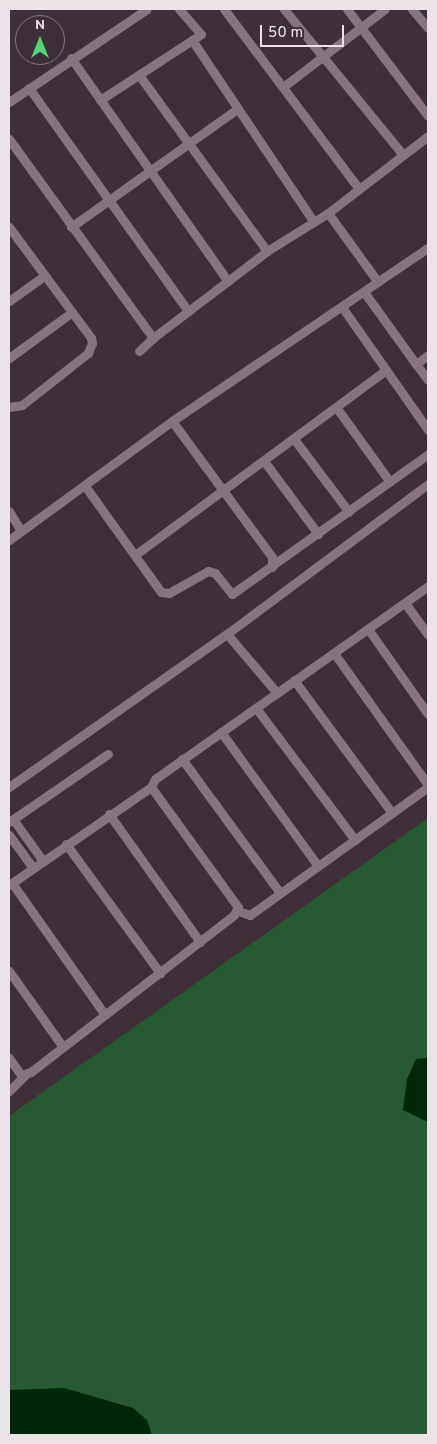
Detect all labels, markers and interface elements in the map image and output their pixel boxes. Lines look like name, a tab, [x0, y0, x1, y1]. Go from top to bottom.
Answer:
north arrow	[15, 15, 65, 65]
scale bar	[262, 15, 346, 47]
text: N	[35, 17, 45, 34]
text: 50 m	[268, 24, 303, 43]

